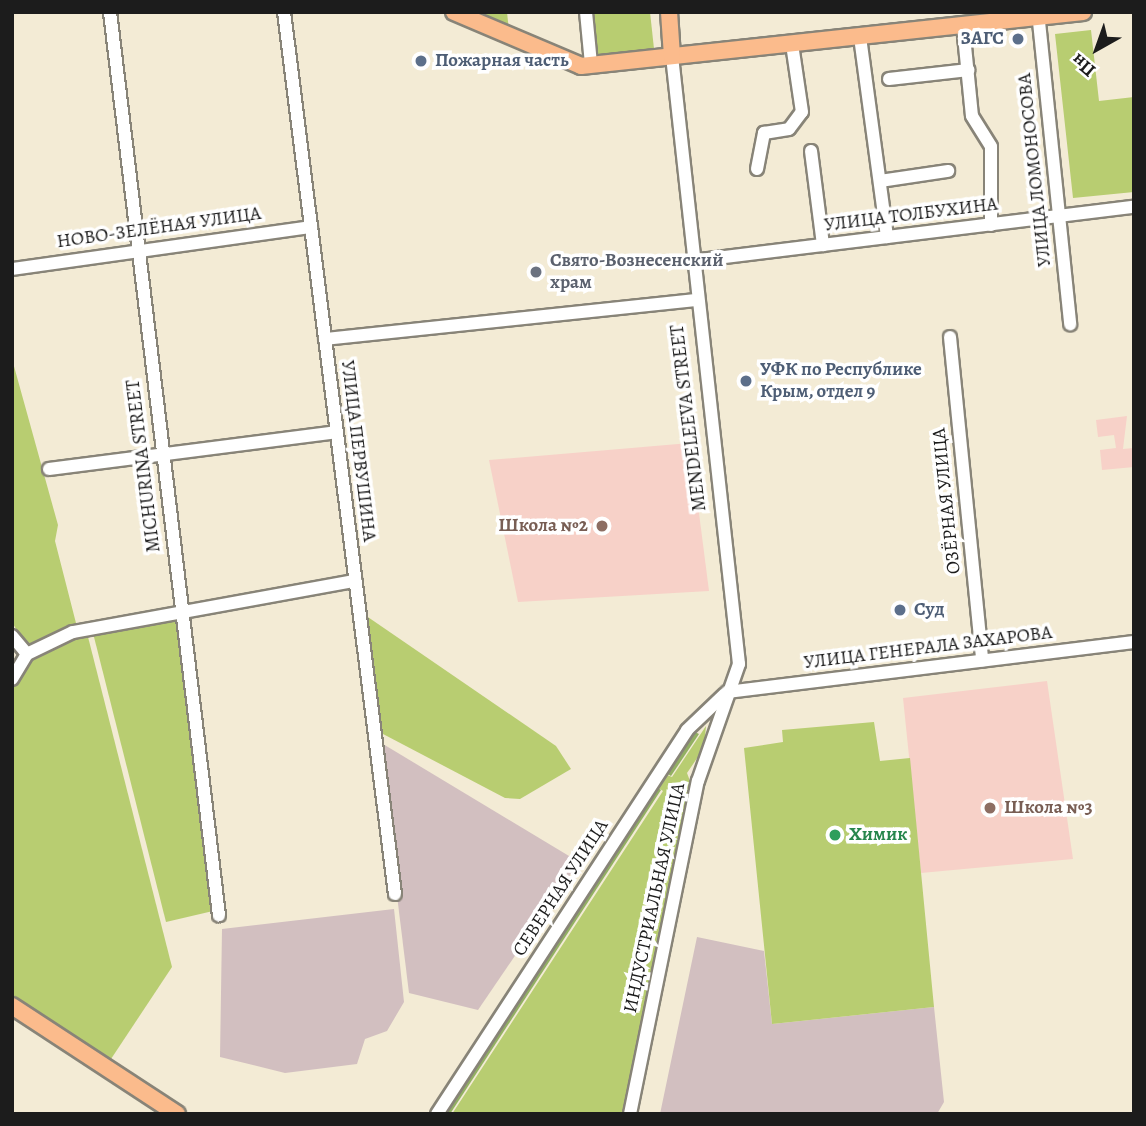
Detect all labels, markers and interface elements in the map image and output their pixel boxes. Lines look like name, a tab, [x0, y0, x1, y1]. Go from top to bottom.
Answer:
north arrow	[1062, 14, 1132, 84]
place label: ЗАГС	[960, 28, 1004, 50]
marker: ЗАГС	[1010, 31, 1026, 47]
text: Пн	[1066, 47, 1101, 83]
place label: Пожарная часть	[435, 50, 569, 72]
marker: Пожарная часть	[413, 53, 429, 69]
street label: УЛИЦА ЛОМОНОСОВА	[1013, 72, 1057, 268]
street label: УЛИЦА ТОЛБУХИНА	[823, 193, 999, 237]
street label: НОВО-ЗЕЛЁНАЯ УЛИЦА	[55, 202, 263, 254]
place label: Свято-Вознесенский храм	[550, 250, 723, 294]
marker: Свято-Вознесенский храм	[528, 264, 544, 280]
street label: MENDELEEVA STREET	[666, 323, 712, 513]
street label: УЛИЦА ПЕРВУШИНА	[336, 359, 380, 543]
place label: УФК по Республике Крым, отдел 9	[760, 359, 922, 403]
marker: УФК по Республике Крым, отдел 9	[738, 373, 754, 389]
street label: MICHURINA STREET	[122, 378, 166, 554]
street label: ОЗЁРНАЯ УЛИЦА	[928, 427, 966, 575]
place label: Школа №2	[498, 515, 588, 537]
marker: Школа №2	[594, 518, 610, 534]
place label: Суд	[914, 599, 944, 621]
marker: Суд	[892, 602, 908, 618]
street label: УЛИЦА ГЕНЕРАЛА ЗАХАРОВА	[803, 621, 1053, 675]
street label: ИНДУСТРИАЛЬНАЯ УЛИЦА	[619, 781, 691, 1015]
place label: Школа №3	[1004, 797, 1093, 819]
marker: Школа №3	[982, 800, 998, 816]
street label: СЕВЕРНАЯ УЛИЦА	[508, 815, 614, 961]
place label: Химик	[849, 824, 907, 846]
marker: Химик	[827, 827, 843, 843]

